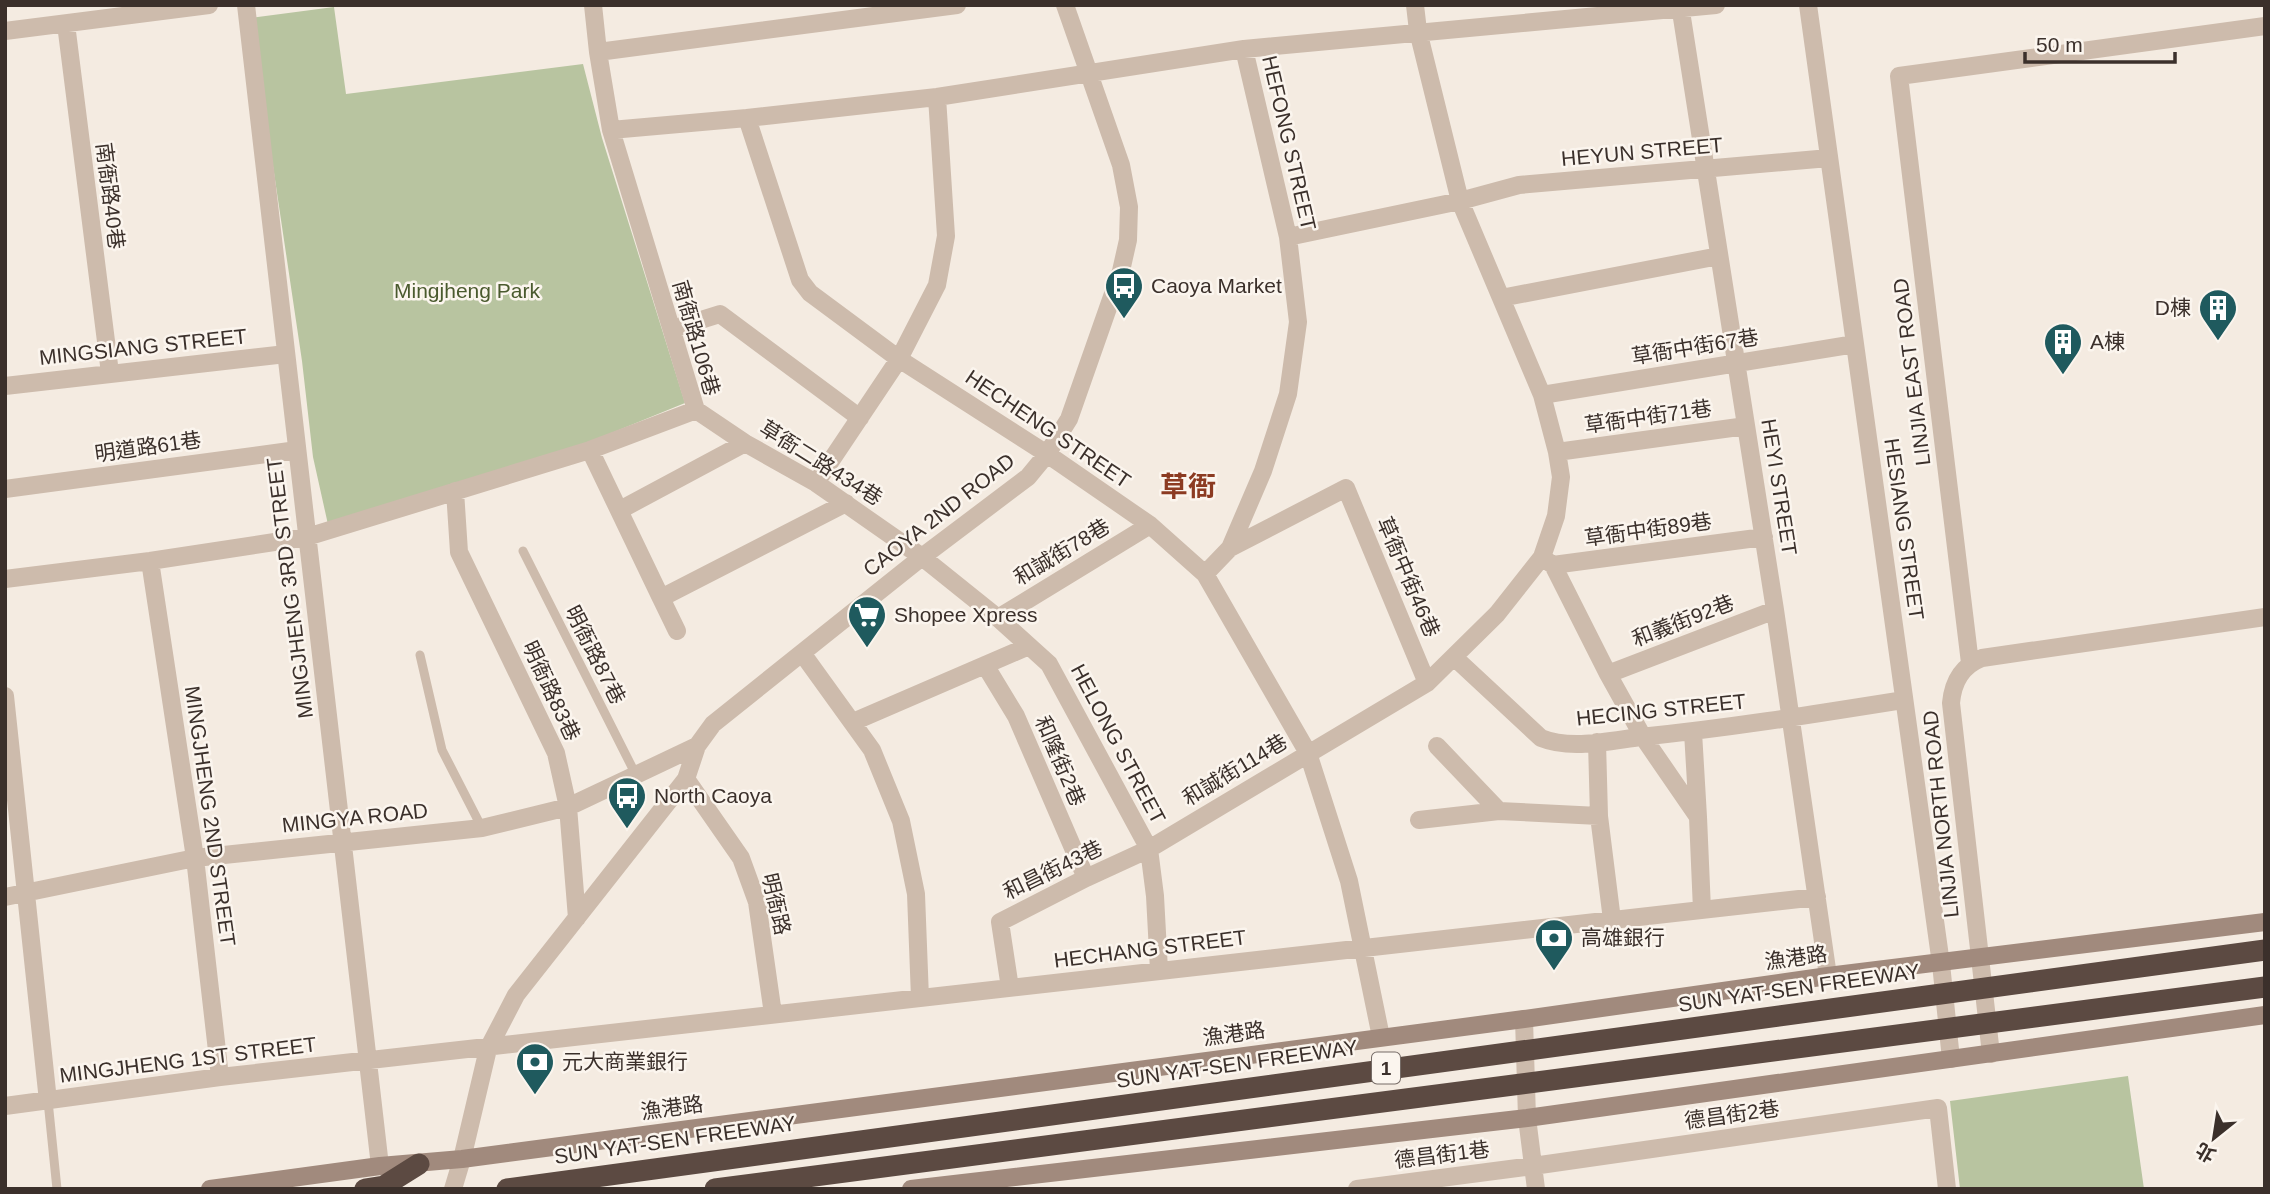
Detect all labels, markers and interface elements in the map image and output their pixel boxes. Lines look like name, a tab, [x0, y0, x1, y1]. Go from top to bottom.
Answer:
scale bar	[2025, 21, 2176, 65]
text: 50 m	[2036, 33, 2083, 56]
street label: HEFONG STREET	[1258, 53, 1321, 233]
street label: HEYUN STREET	[1560, 133, 1724, 170]
street label: 南衙路40巷	[93, 141, 128, 251]
bus stop icon: Caoya Market	[1103, 265, 1145, 320]
place label: Caoya Market	[1151, 274, 1282, 297]
street label: 南衙路106巷	[669, 277, 724, 398]
street label: LINJIA EAST ROAD	[1889, 277, 1934, 467]
park label: Mingjheng Park	[394, 279, 540, 302]
building icon: D棟	[2197, 287, 2239, 342]
place label: D棟	[2155, 296, 2191, 319]
building icon: A棟	[2042, 321, 2084, 376]
street label: MINGSIANG STREET	[38, 324, 248, 369]
street label: 草衙中街67巷	[1630, 325, 1760, 368]
place label: A棟	[2090, 330, 2125, 353]
street label: HECHENG STREET	[962, 365, 1135, 492]
street label: 草衙中街71巷	[1583, 396, 1713, 437]
street label: 草衙二路434巷	[756, 416, 887, 509]
street label: HEYI STREET	[1757, 417, 1802, 557]
street label: 明道路61巷	[93, 428, 203, 465]
street label: HESIANG STREET	[1880, 437, 1929, 621]
street label: CAOYA 2ND ROAD	[859, 449, 1019, 581]
street label: MINGJHENG 3RD STREET	[262, 456, 317, 720]
district label: 草衙	[1160, 471, 1216, 502]
street label: 草衙中街89巷	[1583, 509, 1713, 550]
street label: 草衙中街46巷	[1373, 513, 1444, 640]
street label: 和誠街78巷	[1010, 514, 1114, 589]
street label: 和義街92巷	[1629, 591, 1737, 651]
supermarket icon: Shopee Xpress	[846, 594, 888, 649]
street label: 明衙路87巷	[561, 602, 630, 708]
place label: Shopee Xpress	[894, 603, 1038, 626]
street label: 明衙路83巷	[518, 637, 585, 744]
street label: HELONG STREET	[1067, 660, 1170, 828]
street label: MINGJHENG 2ND STREET	[181, 684, 240, 948]
street label: HECING STREET	[1575, 689, 1747, 730]
street label: LINJIA NORTH ROAD	[1918, 709, 1963, 919]
street label: 和隆街2巷	[1031, 712, 1090, 809]
street label: 和誠街114巷	[1178, 729, 1291, 810]
bus stop icon: North Caoya	[606, 775, 648, 830]
place label: North Caoya	[654, 784, 772, 807]
street label: MINGYA ROAD	[281, 798, 429, 837]
street label: 和昌街43巷	[999, 836, 1106, 903]
street label: 明衙路	[758, 871, 795, 937]
bank icon: 高雄銀行	[1533, 917, 1575, 972]
street label: HECHANG STREET	[1052, 925, 1248, 972]
place label: 高雄銀行	[1581, 926, 1665, 949]
street label: 漁港路	[1763, 942, 1829, 973]
street label: SUN YAT-SEN FREEWAY	[1677, 959, 1921, 1016]
street label: 漁港路	[1201, 1018, 1267, 1049]
street label: MINGJHENG 1ST STREET	[58, 1032, 318, 1087]
street label: SUN YAT-SEN FREEWAY	[1115, 1035, 1359, 1092]
bank icon: 元大商業銀行	[514, 1041, 556, 1096]
place label: 元大商業銀行	[562, 1050, 688, 1073]
road number: 1	[1372, 1052, 1400, 1084]
street label: 漁港路	[639, 1092, 705, 1123]
street label: 德昌街2巷	[1683, 1096, 1781, 1133]
north arrow	[2179, 1103, 2249, 1173]
street label: SUN YAT-SEN FREEWAY	[553, 1111, 797, 1168]
street label: 德昌街1巷	[1393, 1137, 1491, 1172]
text: 北	[2192, 1138, 2219, 1166]

